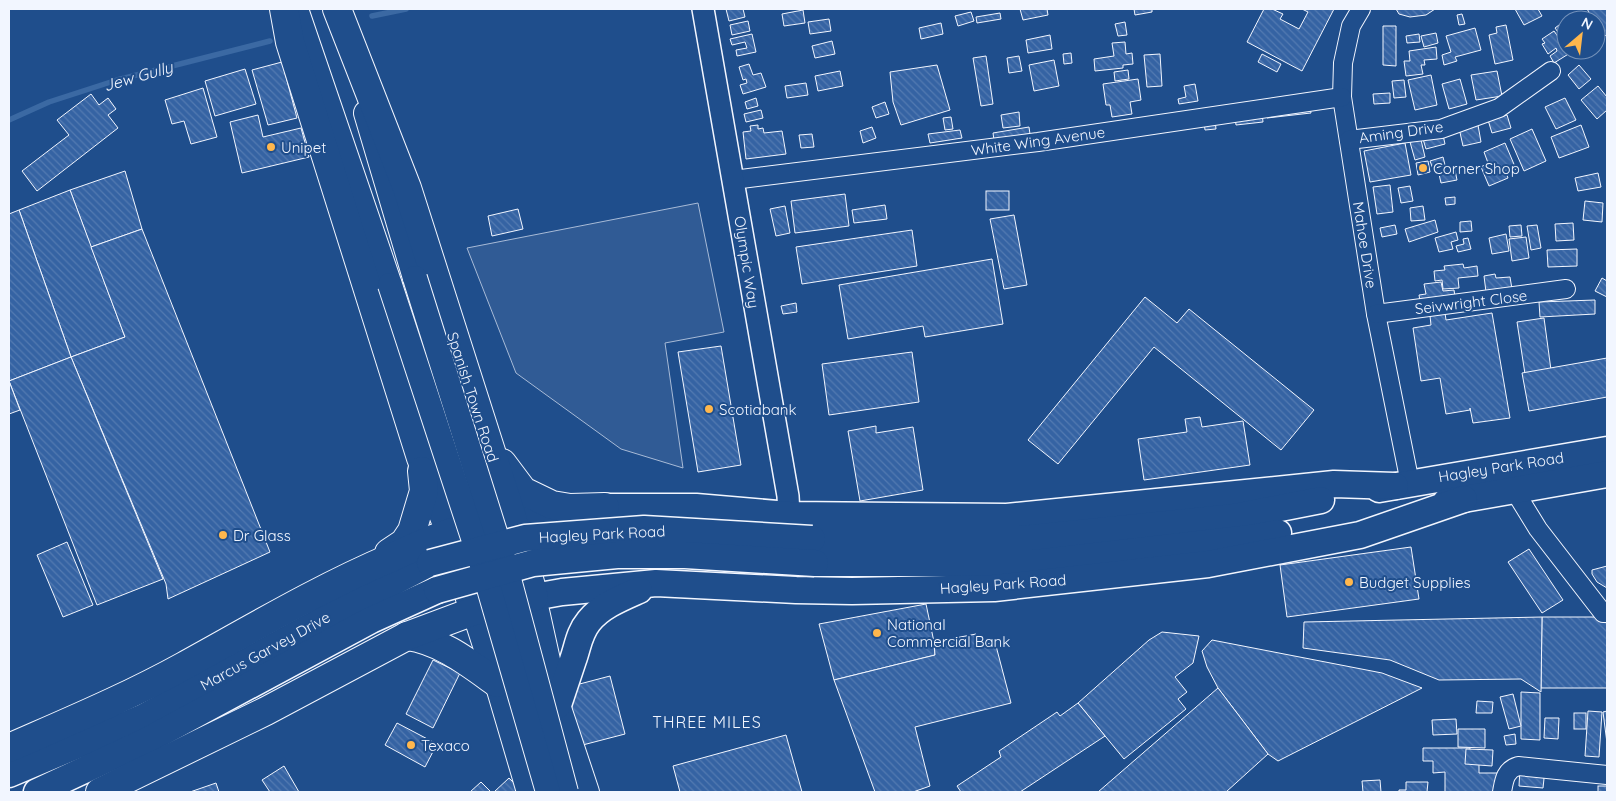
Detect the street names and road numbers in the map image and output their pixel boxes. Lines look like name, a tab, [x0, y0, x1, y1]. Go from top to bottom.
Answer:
street label: Aming Drive	[1358, 117, 1444, 147]
street label: White Wing Avenue	[970, 122, 1106, 160]
street label: Mahoe Drive	[1349, 200, 1381, 290]
street label: Olympic Way	[730, 215, 764, 309]
street label: Seivwright Close	[1414, 286, 1528, 318]
street label: Spanish Town Road	[443, 330, 503, 464]
street label: Hagley Park Road	[1437, 448, 1565, 486]
street label: Hagley Park Road	[538, 521, 666, 547]
street label: Hagley Park Road	[939, 570, 1067, 598]
street label: Marcus Garvey Drive	[197, 607, 333, 695]

